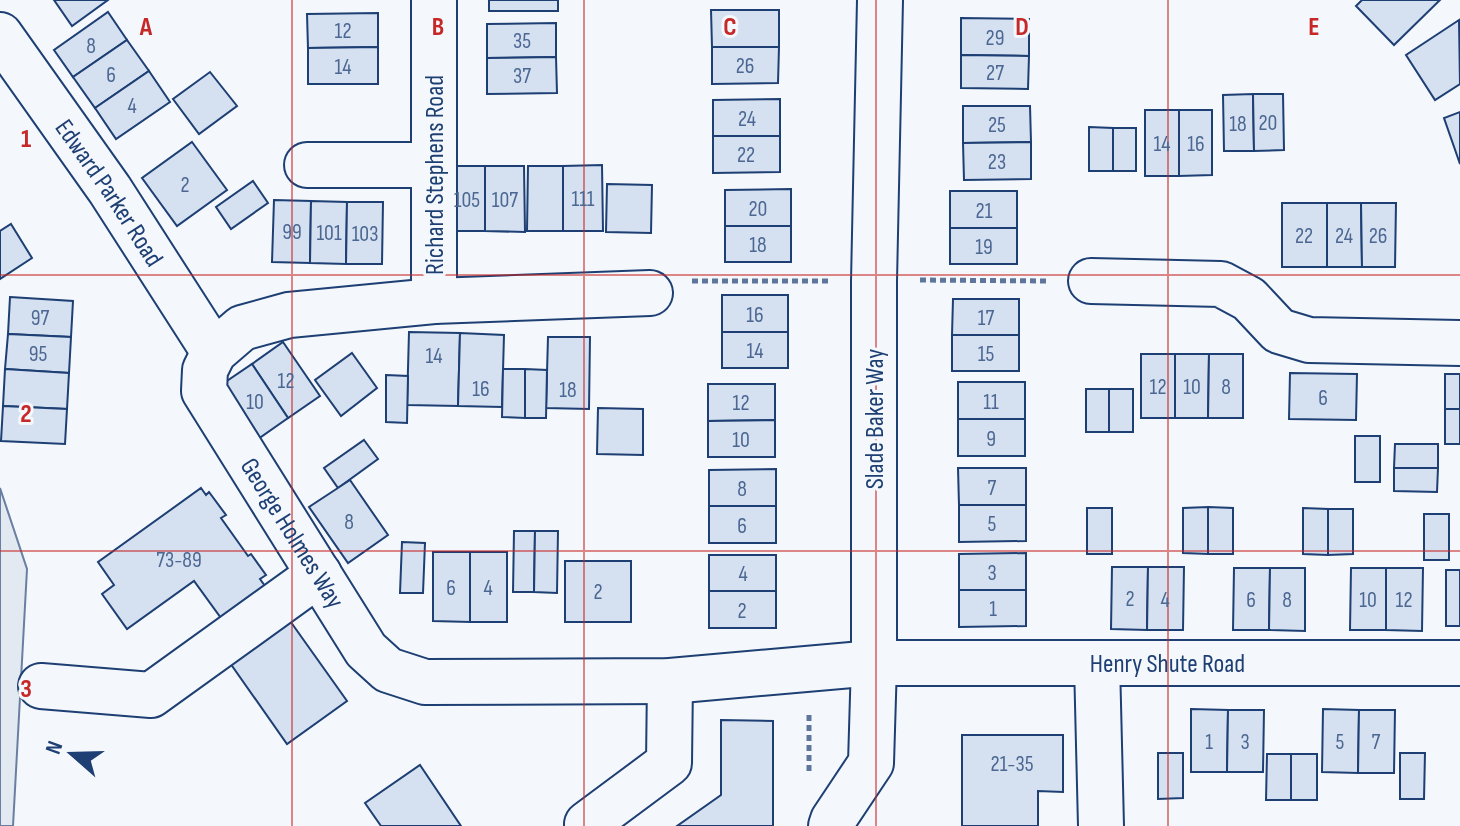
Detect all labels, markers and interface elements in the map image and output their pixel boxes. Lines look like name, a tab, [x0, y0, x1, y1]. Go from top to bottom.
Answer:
text: A	[139, 12, 153, 43]
text: B	[432, 12, 444, 43]
text: C	[723, 12, 737, 43]
text: D	[1015, 12, 1029, 43]
text: E	[1308, 12, 1320, 43]
house number: 12	[334, 18, 352, 45]
house number: 29	[986, 25, 1004, 52]
house number: 35	[513, 28, 531, 55]
house number: 8	[86, 33, 96, 60]
house number: 26	[736, 53, 754, 80]
house number: 14	[335, 54, 351, 81]
house number: 27	[986, 60, 1004, 87]
house number: 6	[106, 62, 116, 89]
house number: 37	[513, 63, 531, 90]
street label: Richard Stephens Road	[420, 75, 451, 275]
house number: 4	[127, 93, 137, 120]
house number: 24	[738, 106, 756, 133]
house number: 20	[1259, 110, 1277, 137]
house number: 18	[1229, 111, 1247, 138]
house number: 25	[988, 112, 1006, 139]
street label: Edward Parker Road	[48, 114, 169, 273]
text: 1	[21, 124, 31, 155]
house number: 14	[1154, 131, 1170, 158]
house number: 16	[1187, 131, 1205, 158]
house number: 22	[737, 142, 755, 169]
house number: 23	[988, 149, 1006, 176]
house number: 2	[180, 172, 190, 199]
house number: 111	[571, 186, 595, 213]
house number: 105	[454, 187, 480, 214]
house number: 107	[492, 187, 518, 214]
house number: 20	[749, 196, 767, 223]
house number: 21	[976, 198, 993, 225]
house number: 99	[282, 219, 302, 246]
house number: 101	[316, 220, 342, 247]
house number: 103	[352, 221, 378, 248]
house number: 22	[1295, 223, 1313, 250]
house number: 24	[1335, 223, 1353, 250]
house number: 26	[1369, 223, 1387, 250]
house number: 18	[749, 232, 767, 259]
house number: 19	[975, 234, 993, 261]
house number: 16	[746, 302, 764, 329]
house number: 97	[31, 305, 49, 332]
house number: 17	[978, 305, 994, 332]
house number: 14	[747, 338, 763, 365]
house number: 95	[29, 341, 47, 368]
house number: 15	[978, 341, 994, 368]
house number: 14	[426, 343, 442, 370]
street label: Slade Baker Way	[860, 349, 891, 489]
house number: 12	[277, 368, 295, 395]
house number: 12	[1149, 374, 1167, 401]
house number: 10	[1183, 374, 1201, 401]
house number: 8	[1221, 374, 1231, 401]
house number: 16	[472, 376, 490, 403]
house number: 18	[559, 377, 577, 404]
house number: 6	[1318, 385, 1328, 412]
house number: 10	[246, 389, 264, 416]
house number: 11	[983, 389, 999, 416]
house number: 12	[732, 390, 750, 417]
text: 2	[20, 399, 32, 430]
house number: 9	[986, 426, 996, 453]
house number: 10	[732, 427, 750, 454]
street label: George Holmes Way	[233, 453, 350, 615]
house number: 7	[988, 475, 997, 502]
house number: 8	[737, 476, 747, 503]
house number: 8	[344, 509, 354, 536]
house number: 5	[988, 511, 997, 538]
house number: 6	[737, 513, 747, 540]
house number: 73-89	[156, 547, 202, 574]
house number: 3	[987, 560, 997, 587]
house number: 4	[738, 561, 748, 588]
house number: 6	[446, 575, 456, 602]
house number: 4	[483, 575, 493, 602]
house number: 2	[593, 579, 603, 606]
house number: 2	[1125, 586, 1135, 613]
house number: 4	[1160, 587, 1170, 614]
house number: 6	[1246, 587, 1256, 614]
house number: 8	[1282, 587, 1292, 614]
house number: 10	[1359, 587, 1377, 614]
house number: 12	[1395, 587, 1413, 614]
house number: 1	[989, 596, 997, 623]
house number: 2	[737, 598, 747, 625]
street label: Henry Shute Road	[1090, 649, 1245, 680]
text: 3	[20, 674, 32, 705]
north arrow	[32, 714, 112, 794]
house number: 1	[1205, 729, 1213, 756]
house number: 3	[1240, 729, 1250, 756]
house number: 5	[1336, 729, 1345, 756]
house number: 7	[1372, 729, 1381, 756]
text: N	[40, 738, 69, 758]
house number: 21-35	[991, 751, 1034, 778]

